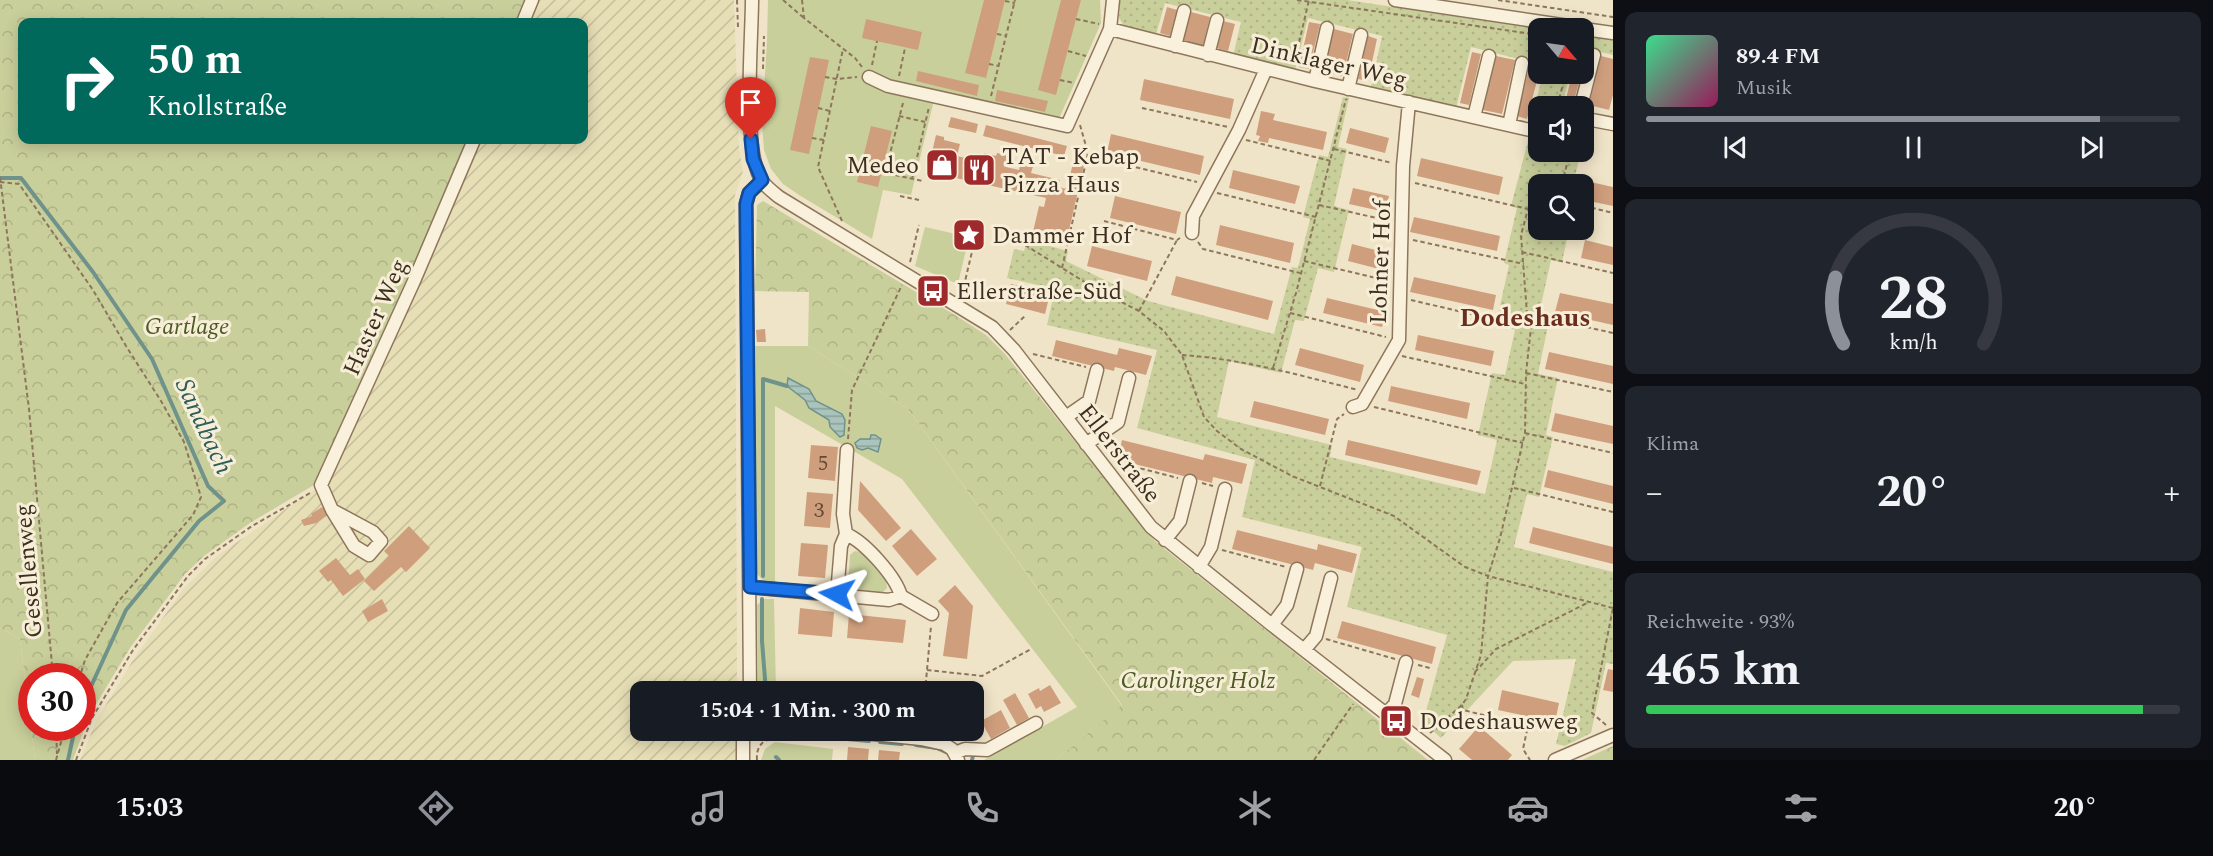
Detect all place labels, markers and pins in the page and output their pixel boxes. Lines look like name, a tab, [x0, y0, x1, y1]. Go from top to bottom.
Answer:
pin	[725, 77, 776, 139]
place label: TAT - Kebap Pizza Haus	[1002, 139, 1139, 203]
shop icon: Medeo	[924, 147, 960, 183]
place label: Medeo	[846, 148, 919, 184]
restaurant icon: TAT - Kebap Pizza Haus	[961, 152, 997, 188]
place icon: Dammer Hof	[951, 217, 987, 253]
place label: Dammer Hof	[992, 218, 1133, 254]
bus stop icon: Ellerstraße-Süd	[915, 273, 951, 309]
place label: Ellerstraße-Süd	[956, 274, 1122, 310]
bus stop icon: Dodeshausweg	[1378, 703, 1414, 739]
place label: Dodeshausweg	[1419, 704, 1578, 740]

